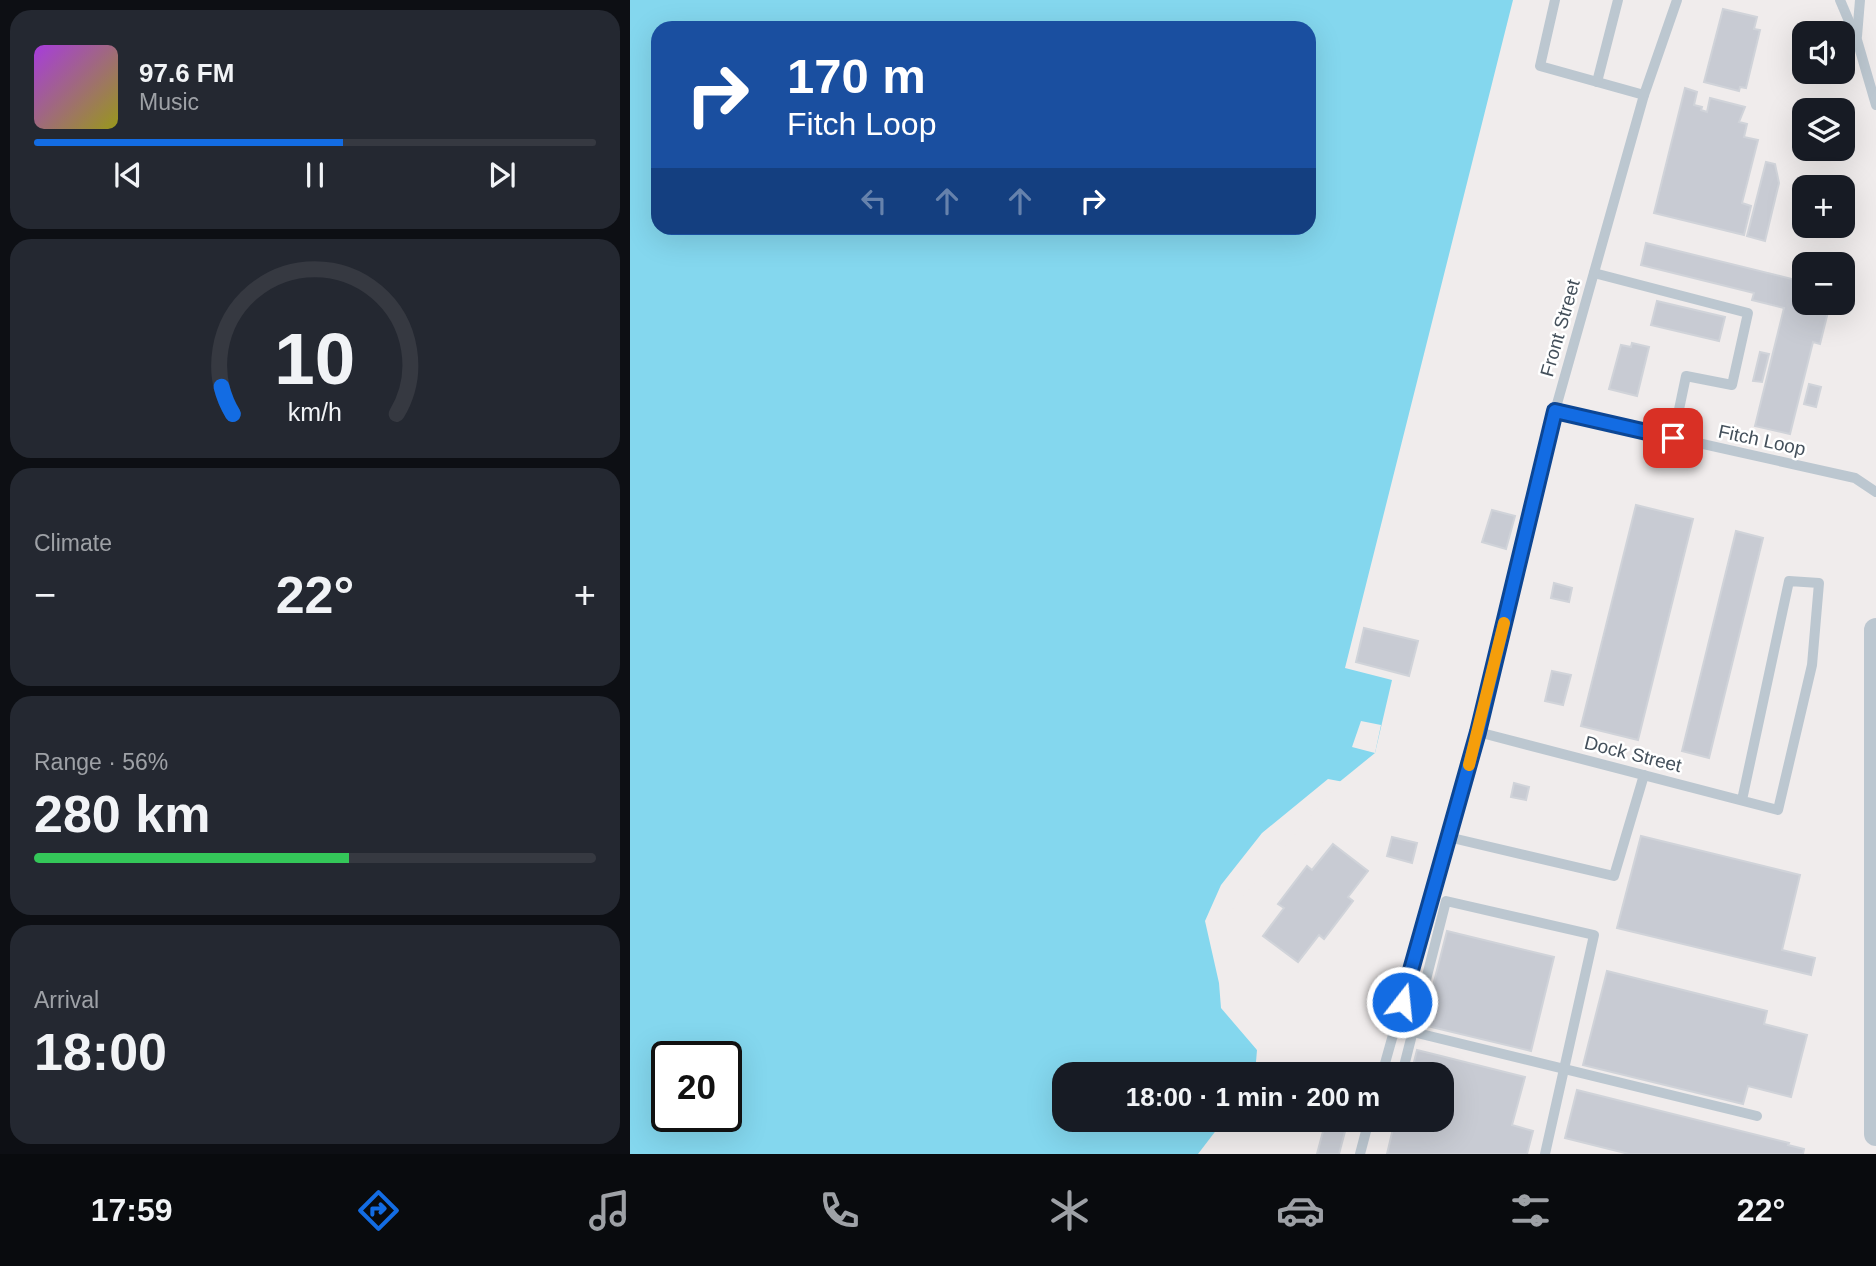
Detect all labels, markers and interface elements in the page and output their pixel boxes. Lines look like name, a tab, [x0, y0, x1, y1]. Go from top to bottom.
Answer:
map controls	[1792, 21, 1855, 315]
button: sound	[1792, 21, 1855, 84]
icon: right	[672, 49, 763, 140]
text: 170 m	[787, 49, 926, 103]
text: 97.6 FM	[139, 58, 234, 88]
text: Music	[139, 89, 199, 115]
button: layers	[1792, 98, 1855, 161]
text: Fitch Loop	[787, 106, 936, 142]
icon: previous	[109, 156, 147, 194]
icon: pause	[296, 156, 334, 194]
icon: next	[483, 156, 521, 194]
button: +	[1792, 175, 1855, 238]
icon: left	[855, 182, 893, 220]
icon: ahead	[928, 182, 966, 220]
icon: ahead	[1001, 182, 1039, 220]
icon: right	[1074, 182, 1112, 220]
button: −	[1792, 252, 1855, 315]
street label: Front Street	[1536, 276, 1584, 379]
text: 10	[275, 319, 355, 400]
text: km/h	[288, 398, 342, 426]
pin	[1643, 408, 1703, 468]
icon: arrive	[1654, 419, 1692, 457]
street label: Fitch Loop	[1716, 421, 1808, 459]
text: Climate	[34, 530, 112, 556]
text: 22°	[276, 566, 354, 624]
text: −	[34, 574, 56, 616]
text: +	[574, 574, 596, 616]
street label: Dock Street	[1582, 732, 1684, 776]
text: Range · 56%	[34, 749, 168, 775]
text: 280 km	[34, 785, 210, 843]
position arrow	[1365, 965, 1439, 1039]
text: Arrival	[34, 987, 99, 1013]
text: 18:00	[34, 1023, 167, 1081]
speed limit sign: 20	[651, 1041, 742, 1132]
text: 18:00 · 1 min · 200 m	[1126, 1082, 1380, 1112]
icon: directions	[354, 1186, 403, 1235]
icon: music	[585, 1186, 634, 1235]
icon: phone	[815, 1186, 864, 1235]
icon: climate	[1045, 1186, 1094, 1235]
icon: car	[1276, 1186, 1325, 1235]
icon: filters	[1506, 1186, 1555, 1235]
text: 17:59	[91, 1192, 173, 1228]
text: 22°	[1737, 1192, 1785, 1228]

